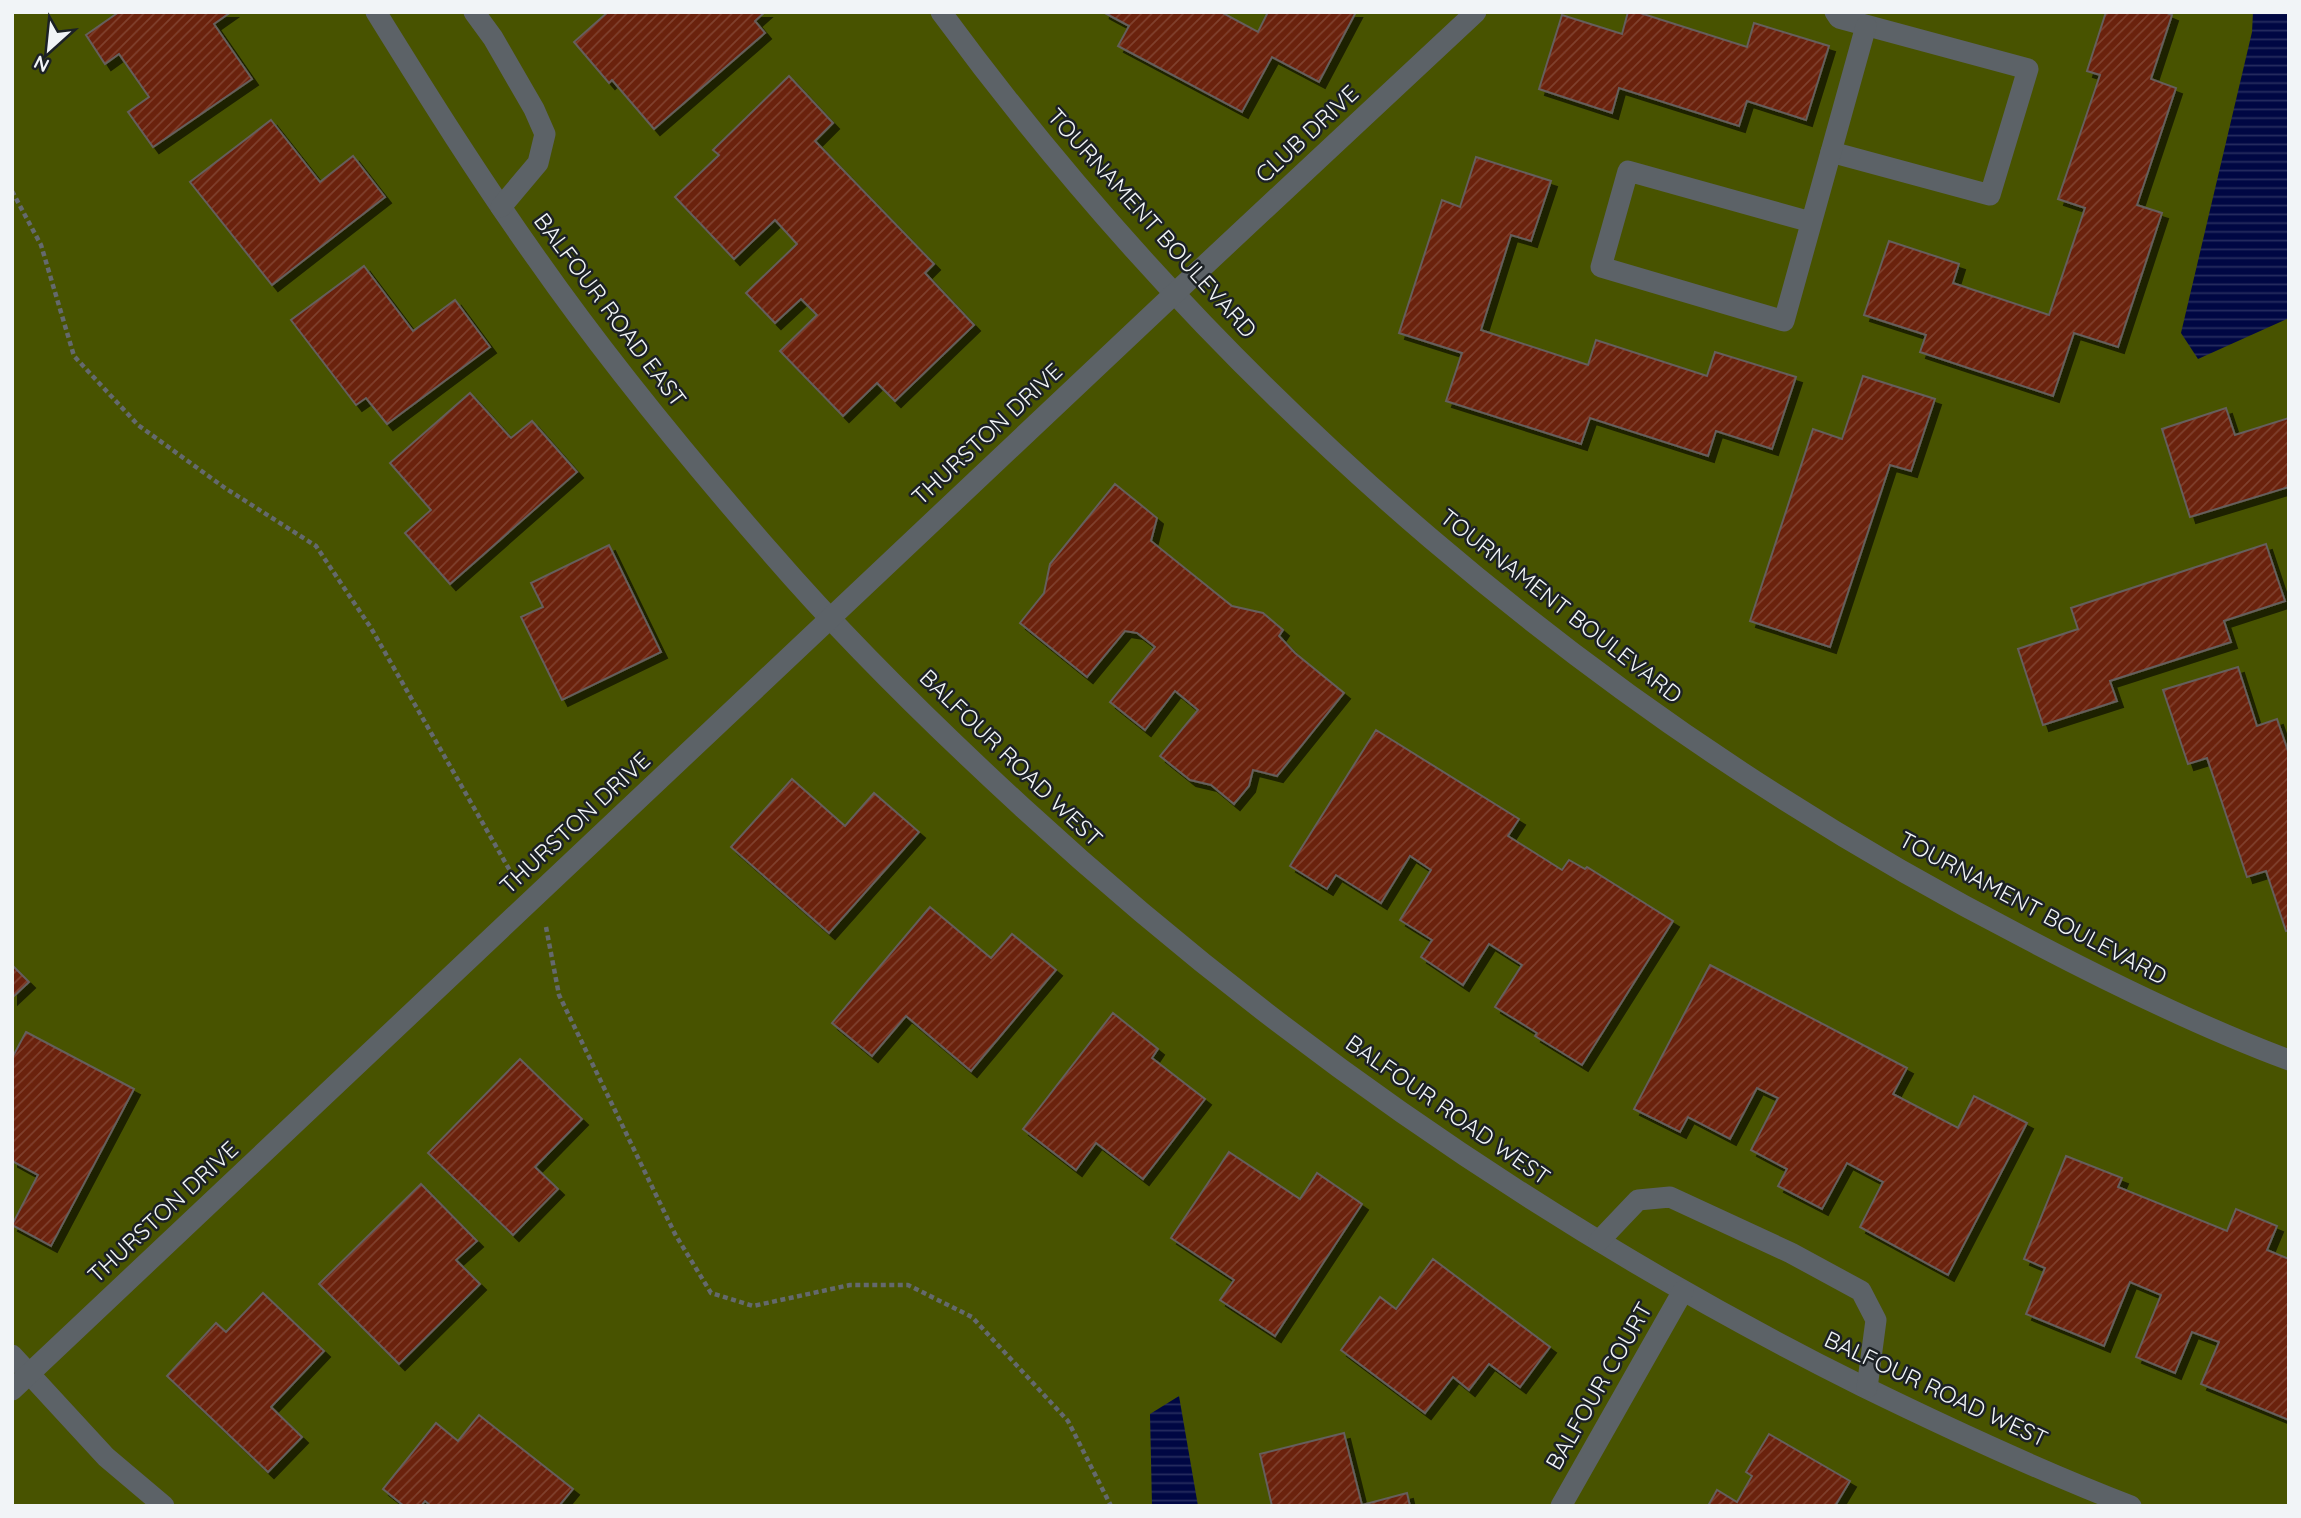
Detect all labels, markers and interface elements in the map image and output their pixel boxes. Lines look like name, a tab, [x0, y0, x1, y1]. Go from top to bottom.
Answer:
north arrow	[14, 14, 84, 84]
text: N	[30, 50, 53, 78]
street label: CLUB DRIVE	[1249, 79, 1364, 189]
street label: TOURNAMENT BOULEVARD	[1042, 102, 1263, 344]
street label: BALFOUR ROAD EAST	[528, 207, 693, 413]
street label: THURSTON DRIVE	[905, 356, 1068, 511]
street label: TOURNAMENT BOULEVARD	[1435, 502, 1688, 709]
street label: BALFOUR ROAD WEST	[914, 663, 1109, 853]
street label: THURSTON DRIVE	[493, 745, 656, 900]
street label: TOURNAMENT BOULEVARD	[1894, 825, 2172, 991]
street label: BALFOUR ROAD WEST	[1340, 1028, 1556, 1191]
street label: THURSTON DRIVE	[81, 1134, 244, 1289]
street label: BALFOUR COURT	[1539, 1297, 1658, 1475]
street label: BALFOUR ROAD WEST	[1820, 1324, 2053, 1453]

